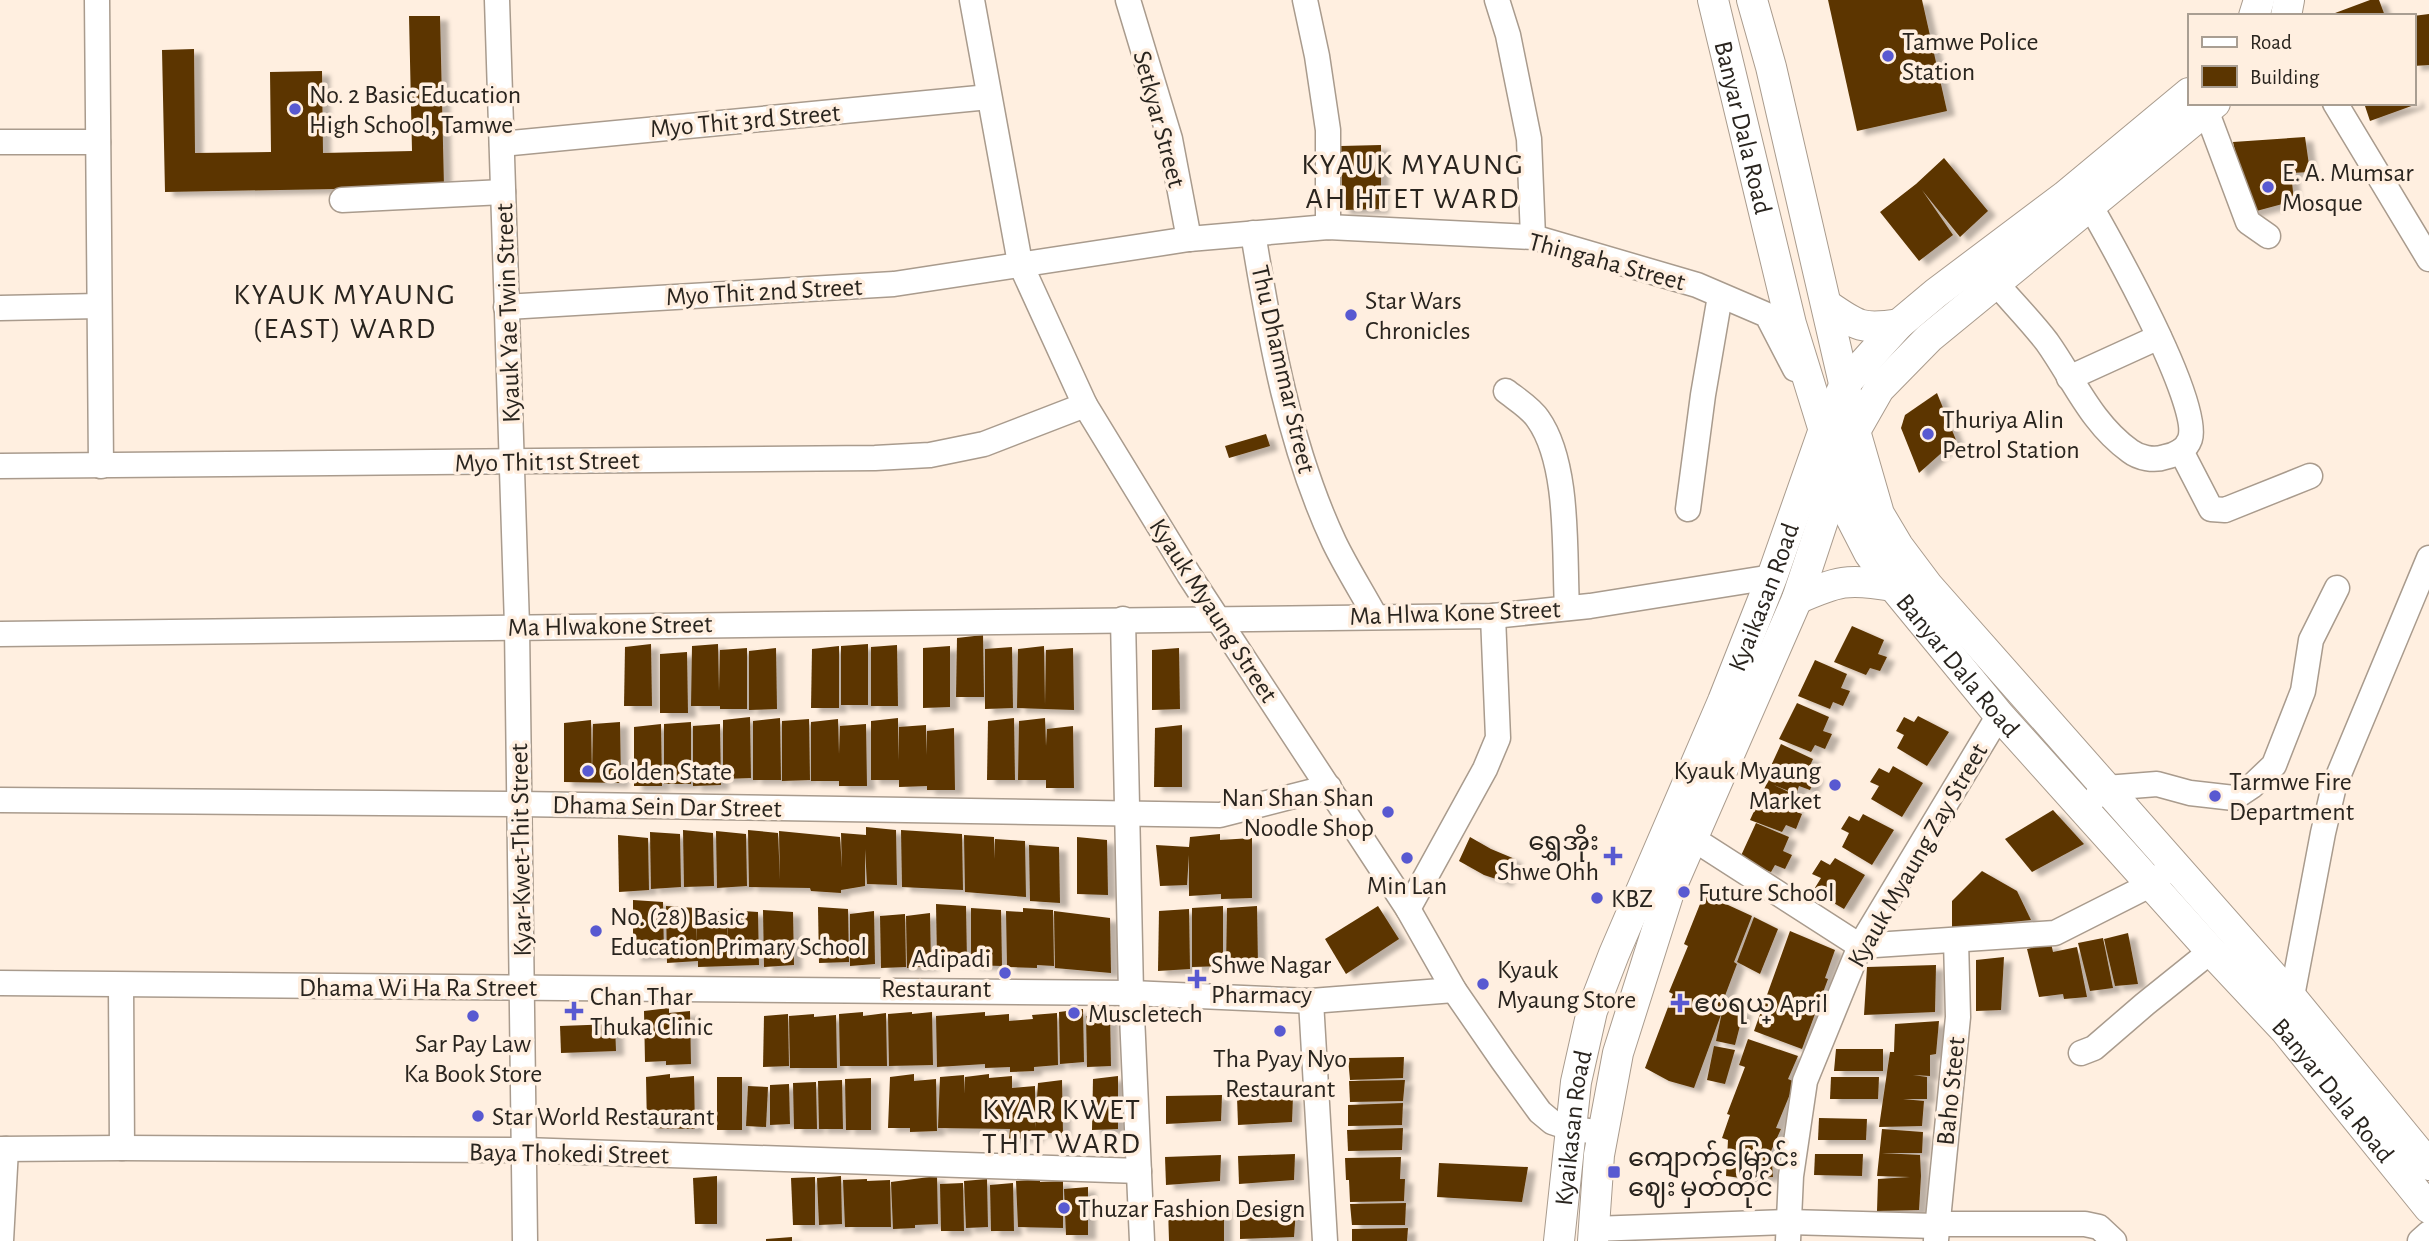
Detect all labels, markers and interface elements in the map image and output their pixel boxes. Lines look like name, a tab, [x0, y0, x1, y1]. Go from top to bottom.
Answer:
legend	[2188, 14, 2415, 105]
place label: Tamwe Police Station	[1902, 29, 2038, 85]
text: Road	[2250, 32, 2292, 53]
street label: Banyar Dala Road	[1709, 38, 1776, 217]
street label: Setkyar Street	[1128, 48, 1190, 190]
marker: Tamwe Police Station	[1880, 48, 1896, 64]
text: Building	[2250, 67, 2320, 88]
place label: No. 2 Basic Education High School, Tamwe	[309, 82, 521, 138]
street label: Myo Thit 3rd Street	[649, 100, 841, 142]
marker: No. 2 Basic Education High School, Tamwe	[287, 101, 303, 117]
district label: KYAUK MYAUNG AH HTET WARD	[1301, 150, 1525, 214]
place label: E. A. Mumsar Mosque	[2282, 160, 2414, 216]
marker: E. A. Mumsar Mosque	[2260, 179, 2276, 195]
street label: Kyauk Yae Twin Street	[491, 203, 525, 423]
street label: Thingaha Street	[1526, 229, 1688, 295]
street label: Thu Dhammar Street	[1246, 263, 1320, 476]
street label: Myo Thit 2nd Street	[665, 274, 863, 310]
district label: KYAUK MYAUNG (EAST) WARD	[233, 280, 457, 344]
place label: Star Wars Chronicles	[1365, 288, 1470, 344]
marker: Star Wars Chronicles	[1343, 307, 1359, 323]
place label: Thuriya Alin Petrol Station	[1942, 407, 2080, 463]
marker: Thuriya Alin Petrol Station	[1920, 426, 1936, 442]
street label: Myo Thit 1st Street	[454, 447, 640, 477]
street label: Kyauk Myaung Street	[1144, 514, 1282, 707]
street label: Kyaikasan Road	[1724, 519, 1804, 675]
street label: Banyar Dala Road	[1891, 589, 2024, 742]
street label: Ma Hlwa Kone Street	[1349, 596, 1561, 630]
street label: Ma Hlwakone Street	[507, 611, 713, 641]
street label: Kyauk Myaung Zay Street	[1843, 739, 1993, 972]
street label: Kyar-Kwet-Thit Street	[506, 743, 536, 957]
place label: Kyauk Myaung Market	[1674, 758, 1821, 814]
place label: Golden State	[602, 759, 732, 785]
marker: Golden State	[580, 763, 596, 779]
place label: Tarmwe Fire Department	[2229, 769, 2354, 825]
marker: Kyauk Myaung Market	[1827, 777, 1843, 793]
place label: Nan Shan Shan Noodle Shop	[1222, 785, 1374, 841]
marker: Tarmwe Fire Department	[2207, 788, 2223, 804]
street label: Dhama Sein Dar Street	[552, 792, 782, 822]
marker: Nan Shan Shan Noodle Shop	[1380, 804, 1396, 820]
place label: ရွှေအိုး Shwe Ohh	[1497, 824, 1599, 885]
marker: ရွှေအိုး Shwe Ohh	[1605, 848, 1621, 864]
marker: Min Lan	[1399, 850, 1415, 866]
place label: Min Lan	[1367, 873, 1447, 899]
place label: Future School	[1698, 880, 1835, 906]
marker: Future School	[1676, 884, 1692, 900]
place label: KBZ	[1611, 886, 1653, 912]
marker: KBZ	[1589, 890, 1605, 906]
place label: No. (28) Basic Education Primary School	[610, 904, 867, 960]
marker: No. (28) Basic Education Primary School	[588, 923, 604, 939]
place label: Adipadi Restaurant	[881, 946, 991, 1002]
place label: Shwe Nagar Pharmacy	[1211, 952, 1332, 1008]
place label: Kyauk Myaung Store	[1497, 957, 1636, 1013]
marker: Adipadi Restaurant	[997, 965, 1013, 981]
marker: Shwe Nagar Pharmacy	[1189, 971, 1205, 987]
street label: Dhama Wi Ha Ra Street	[299, 975, 537, 1001]
marker: Kyauk Myaung Store	[1475, 976, 1491, 992]
place label: Chan Thar Thuka Clinic	[590, 984, 713, 1040]
place label: ဧပရယ္ April	[1694, 991, 1828, 1024]
marker: ဧပရယ္ April	[1672, 995, 1688, 1011]
marker: Chan Thar Thuka Clinic	[564, 1001, 584, 1021]
place label: Muscletech	[1088, 1001, 1203, 1027]
marker: Muscletech	[1066, 1005, 1082, 1021]
marker: Sar Pay Law Ka Book Store	[465, 1008, 481, 1024]
street label: Banyar Dala Road	[2267, 1013, 2399, 1168]
marker: Tha Pyay Nyo Restaurant	[1272, 1023, 1288, 1039]
place label: Sar Pay Law Ka Book Store	[404, 1031, 542, 1087]
street label: Baho Steet	[1932, 1036, 1970, 1147]
place label: Tha Pyay Nyo Restaurant	[1213, 1046, 1347, 1102]
street label: Kyaikasan Road	[1551, 1048, 1597, 1207]
district label: KYAR KWET THIT WARD	[982, 1095, 1142, 1159]
place label: Star World Restaurant	[492, 1104, 714, 1130]
marker: Star World Restaurant	[470, 1108, 486, 1124]
street label: Baya Thokedi Street	[469, 1139, 669, 1169]
place label: ကျောက်မြောင်း ဈေး မှတ်တိုင်	[1628, 1140, 1798, 1208]
marker: ကျောက်မြောင်း ဈေး မှတ်တိုင်	[1606, 1164, 1622, 1180]
place label: Thuzar Fashion Design	[1078, 1196, 1305, 1222]
marker: Thuzar Fashion Design	[1056, 1200, 1072, 1216]

